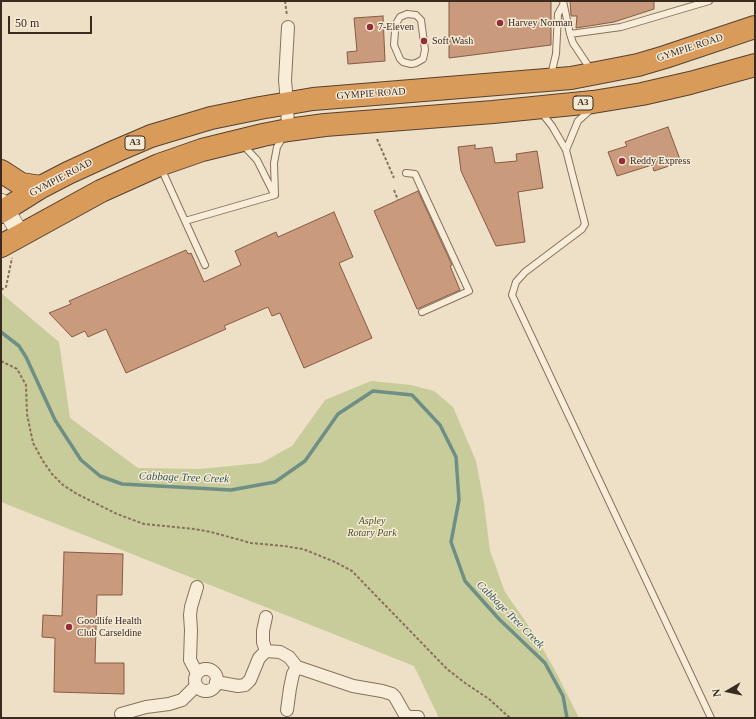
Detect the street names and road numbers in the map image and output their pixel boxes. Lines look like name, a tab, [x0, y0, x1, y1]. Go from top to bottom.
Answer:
street label: GYMPIE ROAD	[655, 32, 725, 64]
street label: GYMPIE ROAD	[336, 86, 406, 102]
road number: A3	[573, 96, 593, 110]
road number: A3	[125, 136, 145, 150]
street label: GYMPIE ROAD	[28, 156, 94, 200]

